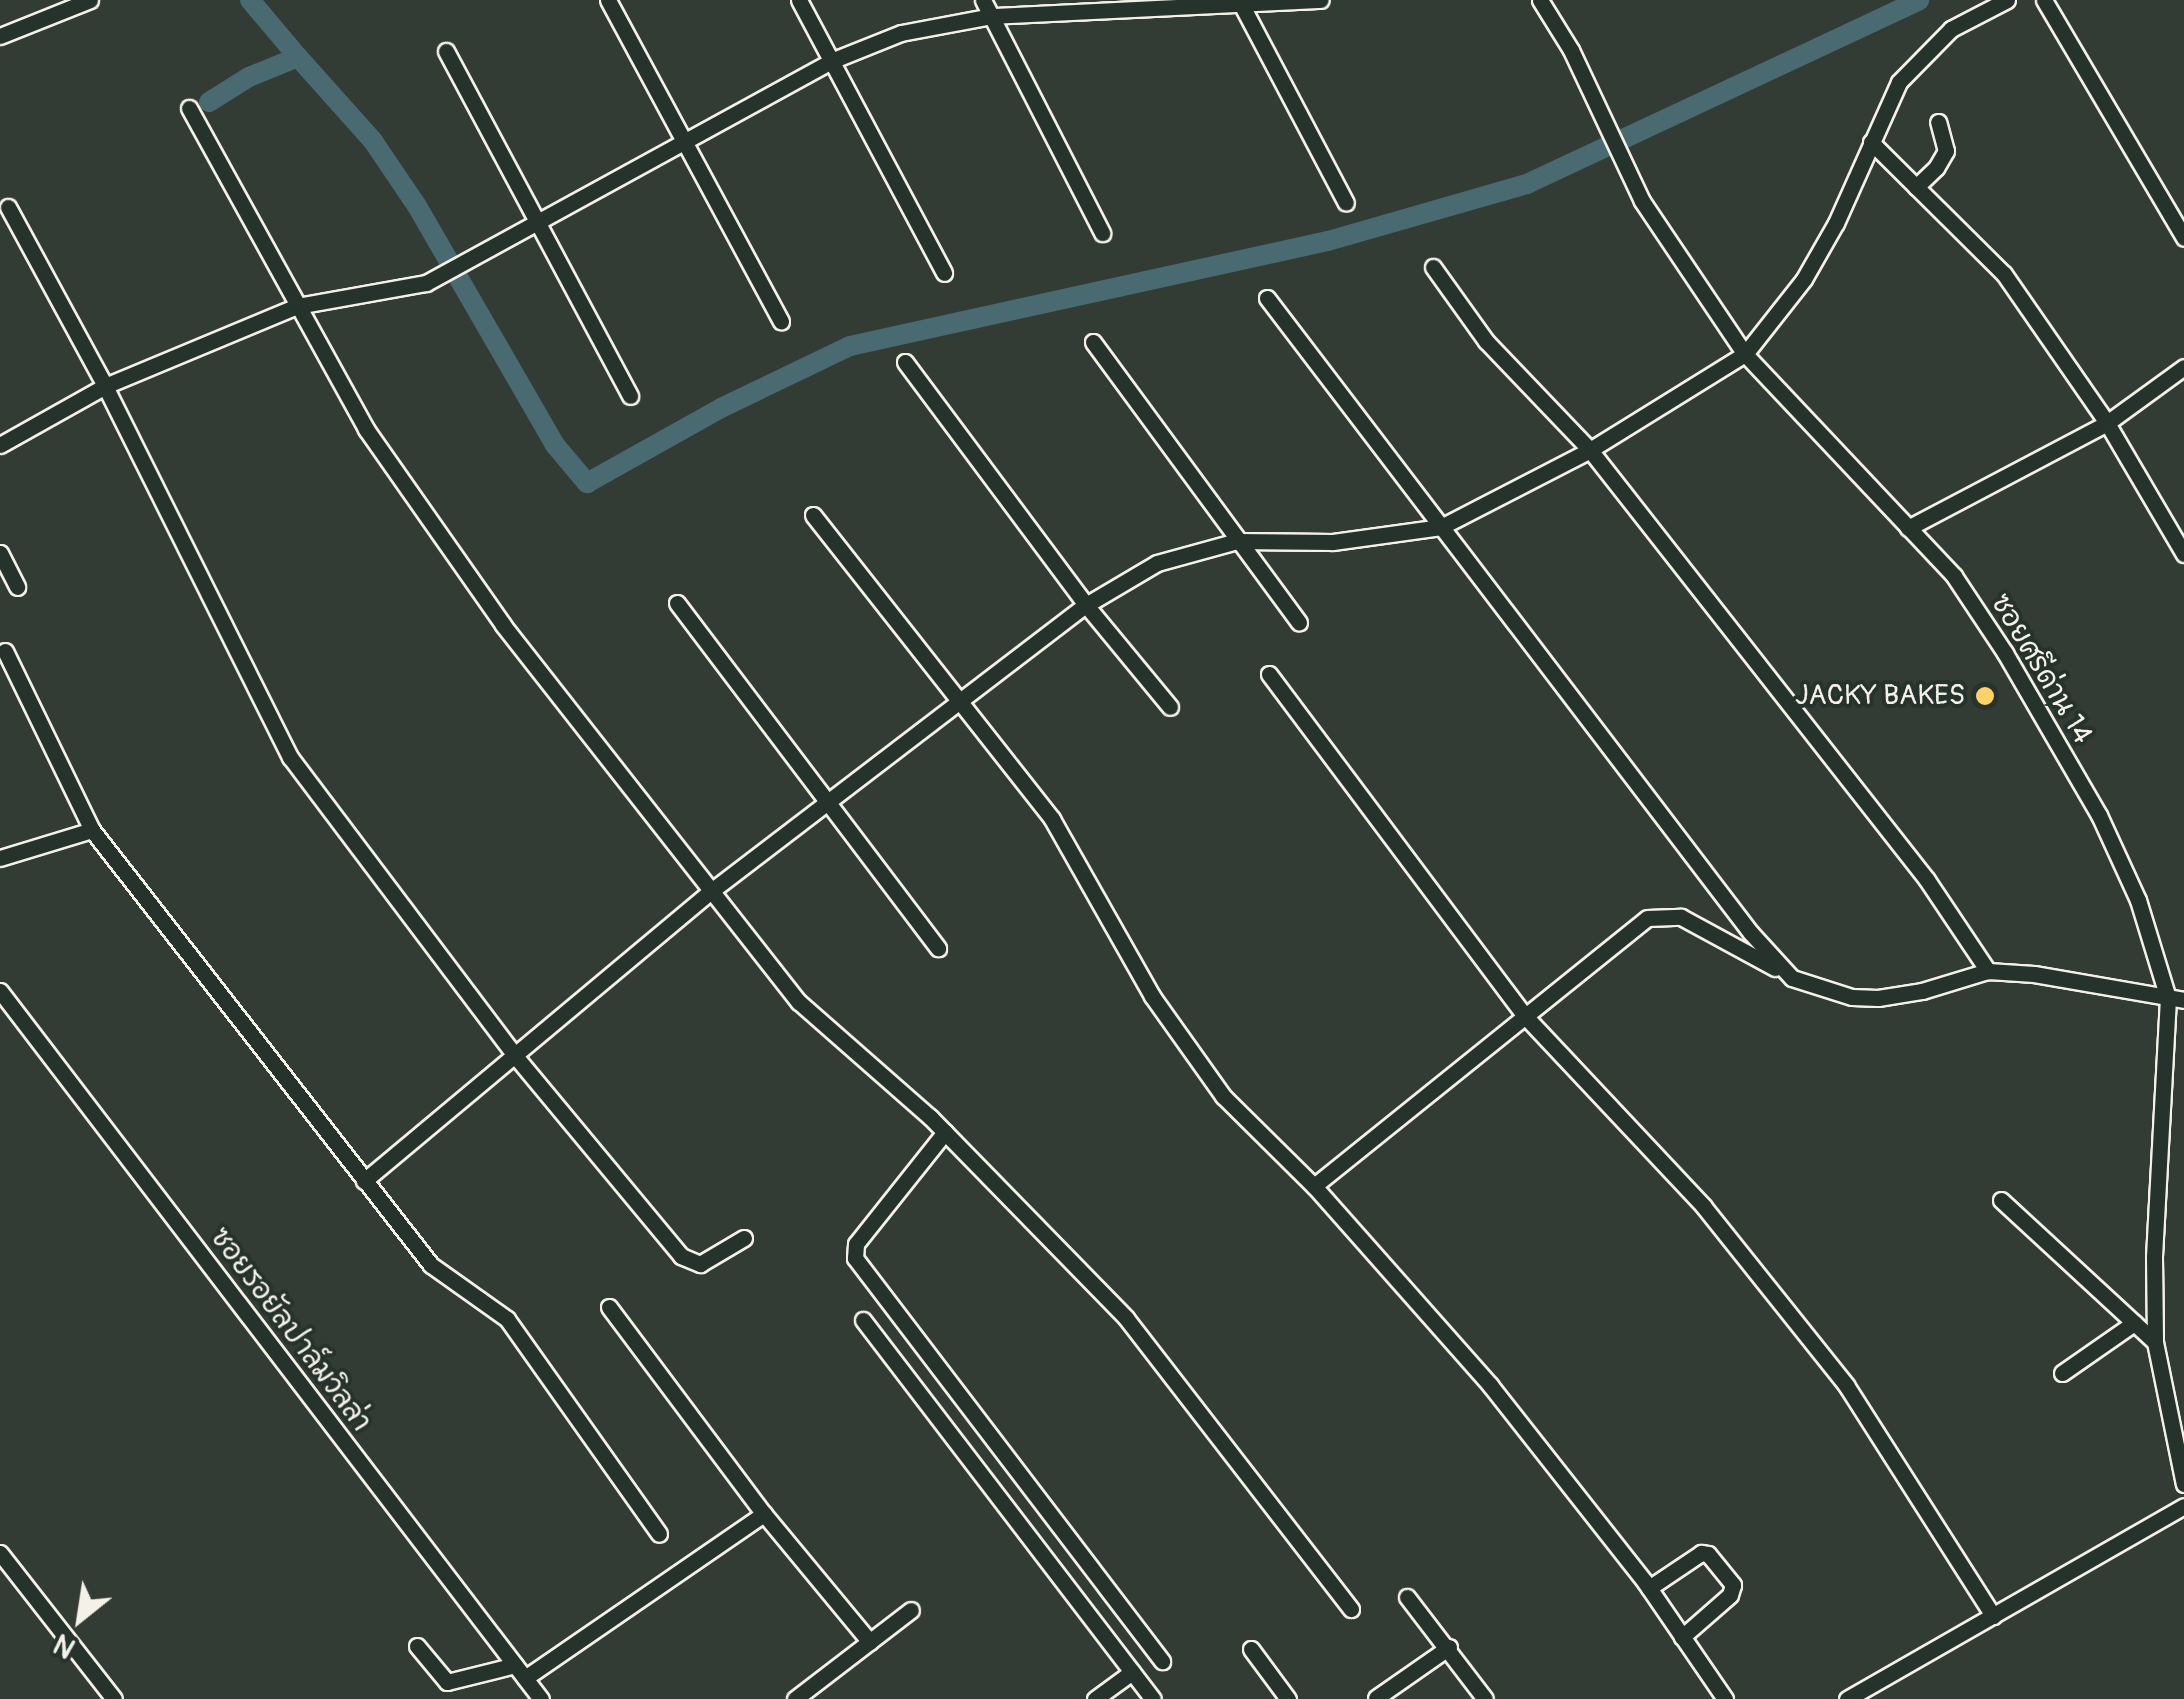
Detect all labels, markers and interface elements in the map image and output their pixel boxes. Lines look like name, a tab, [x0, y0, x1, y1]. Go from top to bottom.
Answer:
street label: ซอยศรีด่าน 14	[1983, 588, 2099, 750]
place label: JACKY BAKES	[1795, 679, 1965, 713]
marker: JACKY BAKES	[1974, 685, 1996, 707]
street label: ซอยรอยัลปาล์มวิลล่า	[202, 1221, 378, 1439]
north arrow	[30, 1569, 130, 1669]
text: N	[48, 1626, 82, 1665]

